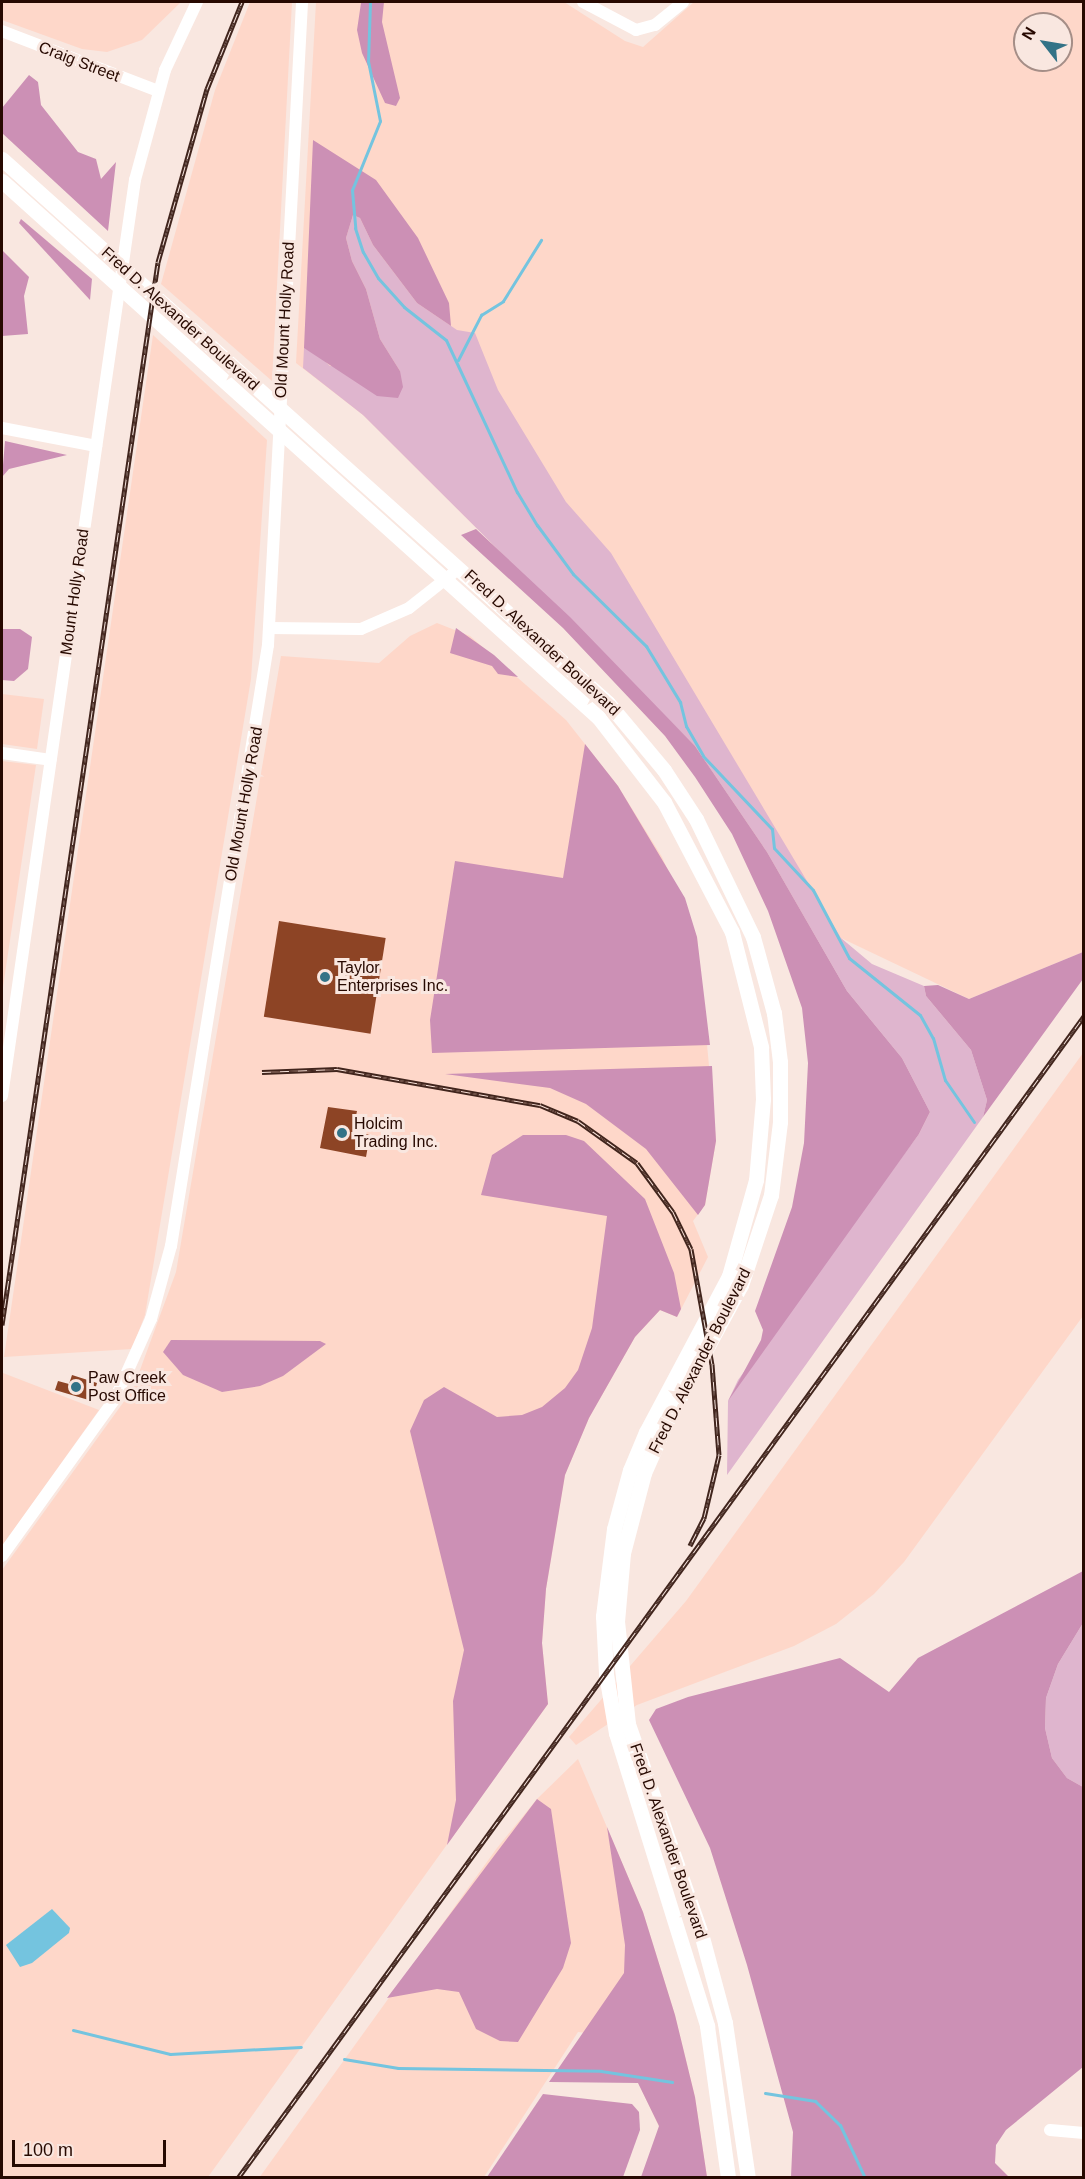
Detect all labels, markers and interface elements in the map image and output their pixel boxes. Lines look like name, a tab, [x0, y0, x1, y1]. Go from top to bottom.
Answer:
north arrow	[1013, 12, 1073, 72]
text: N	[1019, 24, 1039, 43]
street label: Craig Street	[36, 38, 122, 86]
street label: Old Mount Holly Road	[271, 241, 299, 399]
street label: Fred D. Alexander Boulevard	[97, 243, 263, 395]
street label: Mount Holly Road	[57, 528, 93, 656]
street label: Fred D. Alexander Boulevard	[460, 566, 624, 720]
street label: Old Mount Holly Road	[221, 725, 267, 883]
place label: Taylor Enterprises Inc.	[337, 958, 448, 996]
marker: Taylor Enterprises Inc.	[318, 970, 332, 984]
place label: Holcim Trading Inc.	[354, 1114, 438, 1152]
marker: Holcim Trading Inc.	[335, 1126, 349, 1140]
street label: Fred D. Alexander Boulevard	[645, 1265, 755, 1457]
place label: Paw Creek Post Office	[88, 1368, 166, 1406]
marker: Paw Creek Post Office	[69, 1380, 83, 1394]
street label: Fred D. Alexander Boulevard	[625, 1740, 711, 1942]
scale bar	[15, 2128, 170, 2166]
text: 100 m	[23, 2140, 73, 2160]

